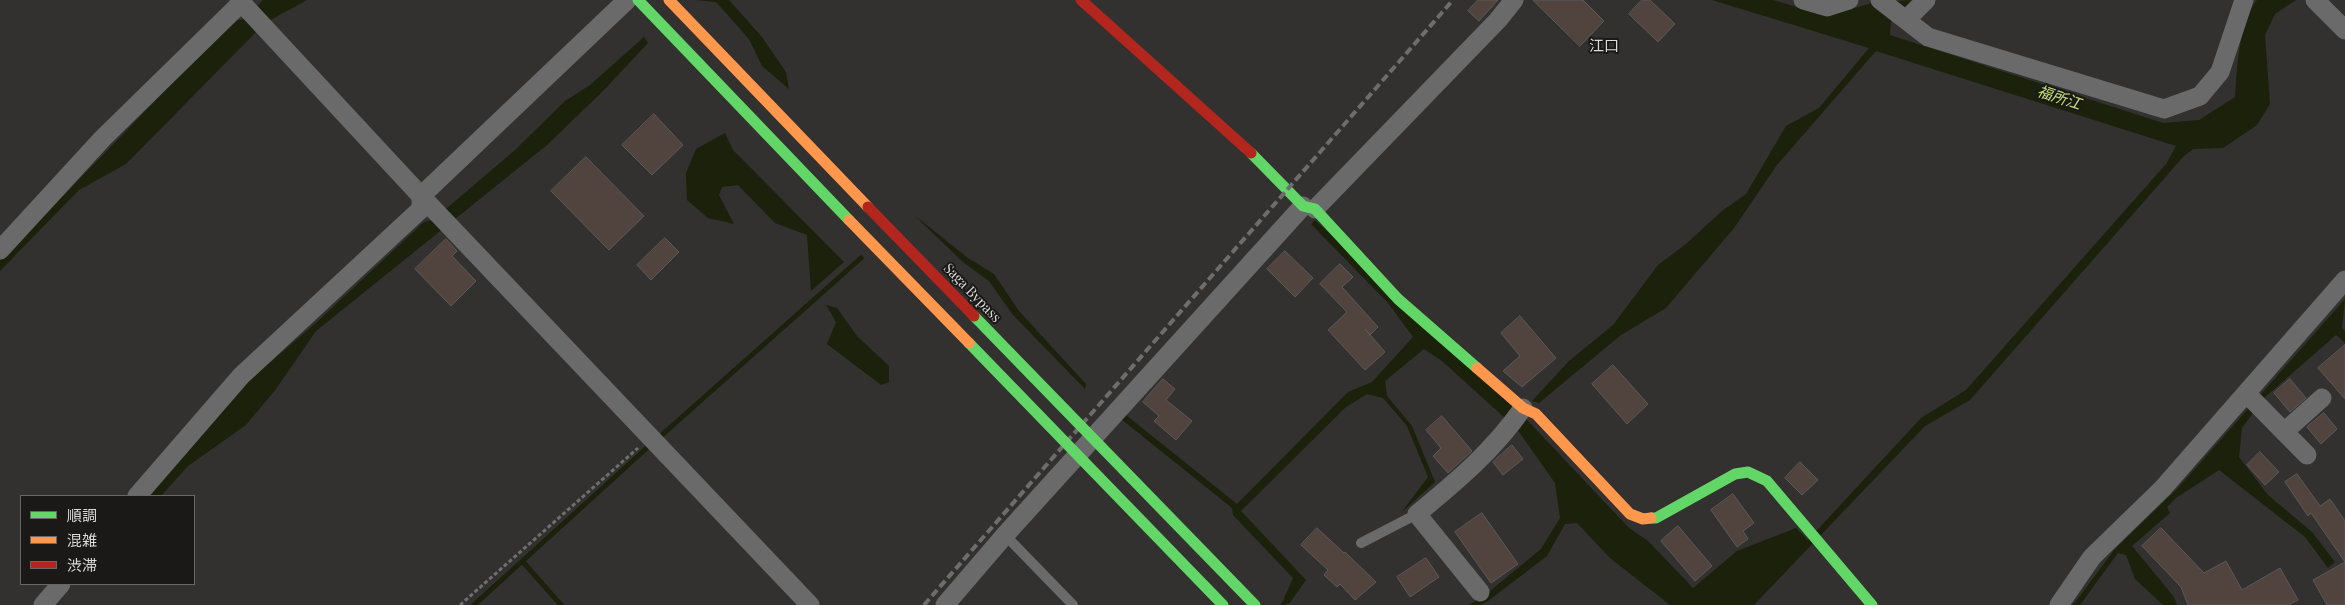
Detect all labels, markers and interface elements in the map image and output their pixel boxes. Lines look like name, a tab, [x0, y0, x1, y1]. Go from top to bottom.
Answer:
district label: 江口	[1589, 37, 1619, 55]
water label: 福所江	[2035, 82, 2083, 114]
street label: Saga Bypass	[940, 260, 1004, 326]
legend	[20, 495, 195, 585]
text: 順調	[67, 505, 97, 525]
text: 混雑	[67, 530, 97, 550]
text: 渋滞	[67, 555, 97, 575]

